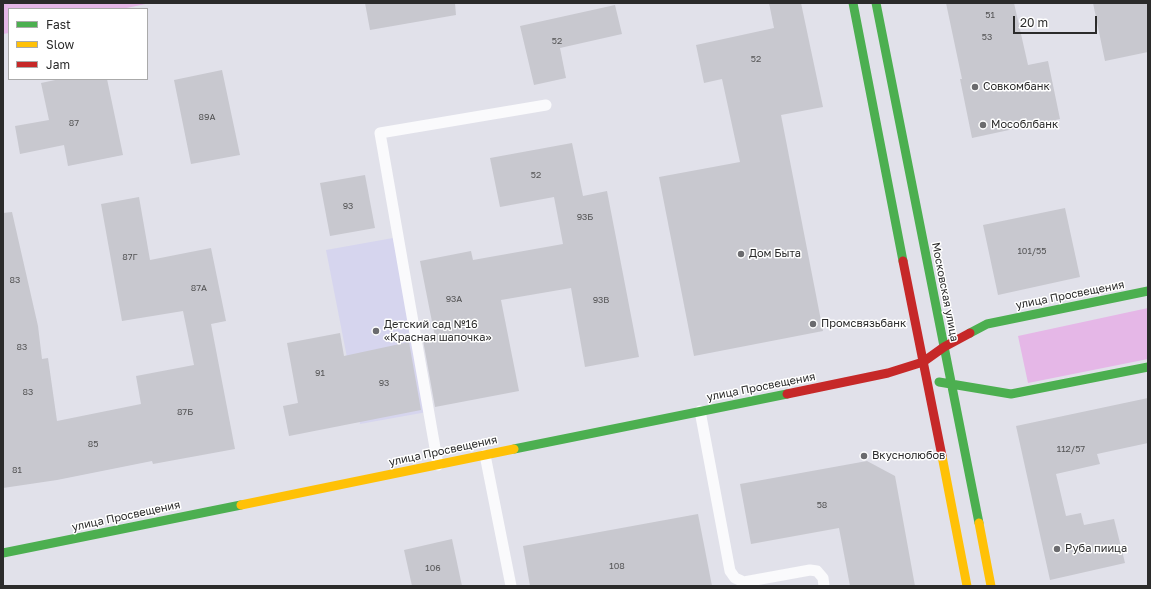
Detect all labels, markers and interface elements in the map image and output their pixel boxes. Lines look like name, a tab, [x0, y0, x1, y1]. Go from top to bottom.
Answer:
legend	[8, 8, 148, 80]
scale bar	[1015, 8, 1099, 34]
house number: 51	[985, 10, 995, 20]
text: 20 m	[1020, 15, 1048, 30]
text: Fast	[46, 17, 71, 32]
house number: 53	[982, 32, 992, 42]
house number: 52	[552, 36, 562, 46]
text: Slow	[46, 37, 74, 52]
house number: 52	[751, 54, 761, 64]
text: Jam	[46, 57, 70, 72]
place label: Совкомбанк	[983, 80, 1050, 94]
marker: Совкомбанк	[970, 82, 980, 92]
house number: 89А	[199, 112, 215, 122]
house number: 87	[69, 118, 79, 128]
place label: Мособлбанк	[991, 118, 1058, 132]
marker: Мособлбанк	[978, 120, 988, 130]
house number: 52	[531, 170, 541, 180]
house number: 93	[343, 201, 353, 211]
house number: 93Б	[577, 212, 593, 222]
street label: Московская улица	[929, 241, 961, 343]
house number: 101/55	[1017, 246, 1047, 256]
place label: Дом Быта	[749, 247, 801, 261]
marker: Дом Быта	[736, 249, 746, 259]
house number: 87Г	[122, 252, 138, 262]
house number: 83	[10, 275, 20, 285]
street label: улица Просвещения	[1015, 278, 1125, 312]
house number: 87А	[191, 283, 207, 293]
house number: 93А	[446, 294, 462, 304]
house number: 93В	[593, 295, 609, 305]
place label: Промсвязьбанк	[821, 317, 906, 331]
place label: Детский сад №16 «Красная шапочка»	[384, 318, 492, 344]
marker: Промсвязьбанк	[808, 319, 818, 329]
marker: Детский сад №16 «Красная шапочка»	[371, 326, 381, 336]
house number: 83	[17, 342, 27, 352]
house number: 91	[315, 368, 325, 378]
street label: улица Просвещения	[706, 370, 816, 404]
house number: 93	[379, 378, 389, 388]
house number: 83	[23, 387, 33, 397]
house number: 87Б	[177, 407, 193, 417]
street label: улица Просвещения	[388, 433, 498, 469]
house number: 85	[88, 439, 98, 449]
house number: 112/57	[1057, 444, 1085, 454]
place label: Вкуснолюбов	[872, 449, 945, 463]
marker: Вкуснолюбов	[859, 451, 869, 461]
house number: 81	[12, 465, 22, 475]
street label: улица Просвещения	[71, 498, 181, 534]
house number: 58	[817, 500, 827, 510]
place label: Руба пиица	[1065, 542, 1127, 556]
marker: Руба пиица	[1052, 544, 1062, 554]
house number: 108	[609, 561, 625, 571]
house number: 106	[425, 563, 441, 573]

